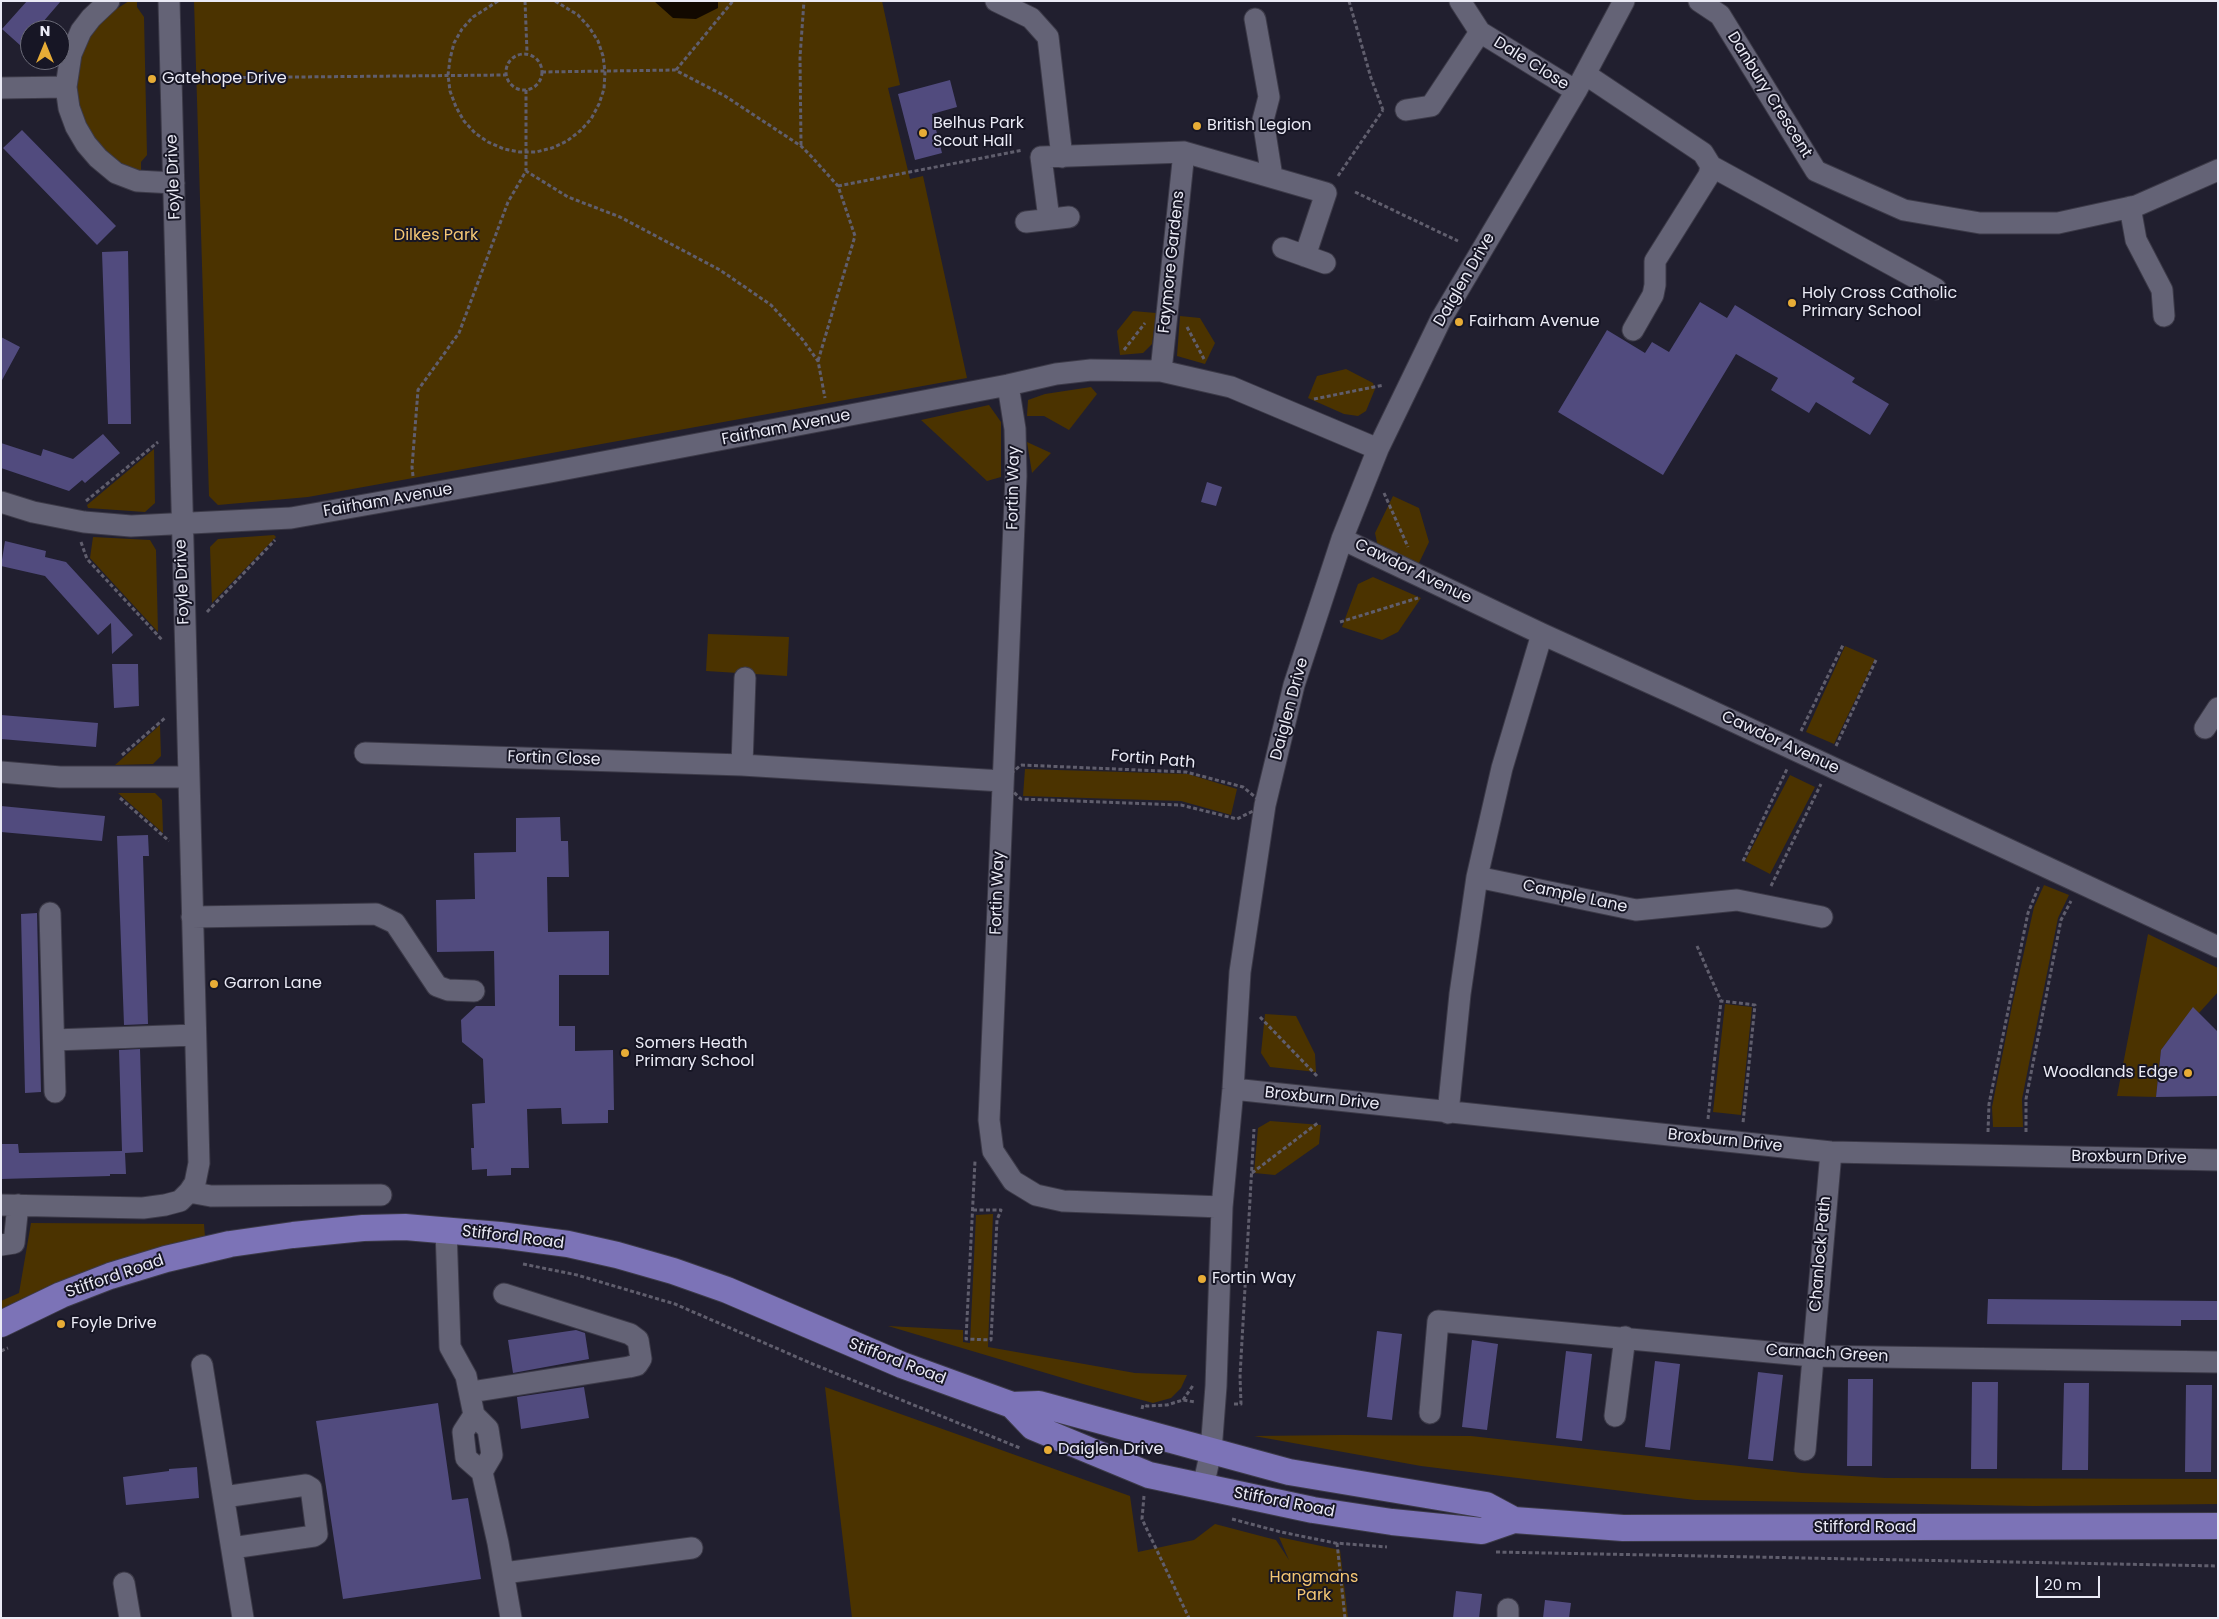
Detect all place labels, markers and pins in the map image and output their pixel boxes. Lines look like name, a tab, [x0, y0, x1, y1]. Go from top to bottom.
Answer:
place label: Gatehope Drive	[162, 69, 287, 89]
marker: Gatehope Drive	[146, 73, 158, 85]
place label: Belhus Park Scout Hall	[933, 114, 1024, 152]
place label: British Legion	[1207, 116, 1311, 136]
marker: British Legion	[1191, 120, 1203, 132]
marker: Belhus Park Scout Hall	[917, 127, 929, 139]
place label: Holy Cross Catholic Primary School	[1802, 284, 1957, 322]
marker: Holy Cross Catholic Primary School	[1786, 297, 1798, 309]
place label: Fairham Avenue	[1469, 312, 1600, 332]
marker: Fairham Avenue	[1453, 316, 1465, 328]
place label: Garron Lane	[224, 974, 322, 994]
marker: Garron Lane	[208, 978, 220, 990]
place label: Somers Heath Primary School	[635, 1034, 754, 1072]
marker: Somers Heath Primary School	[619, 1047, 631, 1059]
place label: Woodlands Edge	[2043, 1063, 2178, 1083]
marker: Woodlands Edge	[2182, 1067, 2194, 1079]
place label: Fortin Way	[1212, 1269, 1296, 1289]
marker: Fortin Way	[1196, 1273, 1208, 1285]
place label: Foyle Drive	[71, 1314, 157, 1334]
marker: Foyle Drive	[55, 1318, 67, 1330]
place label: Daiglen Drive	[1058, 1440, 1163, 1460]
marker: Daiglen Drive	[1042, 1444, 1054, 1456]

